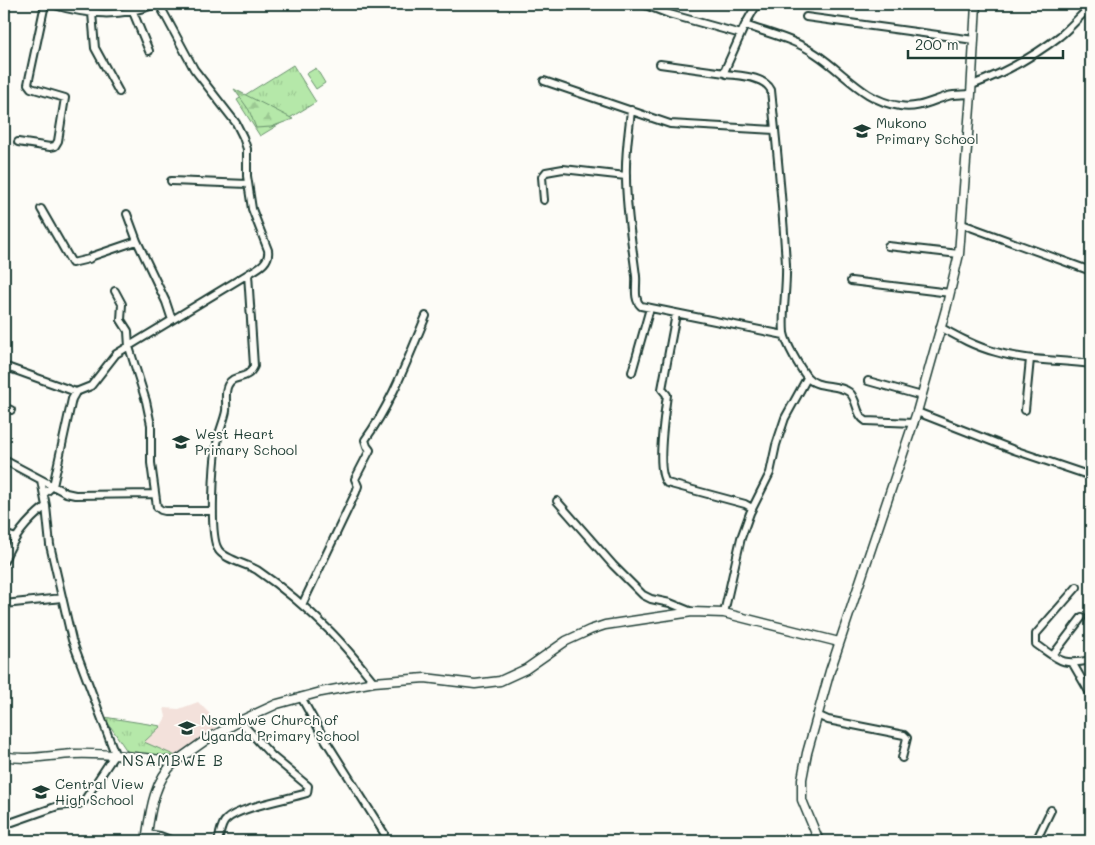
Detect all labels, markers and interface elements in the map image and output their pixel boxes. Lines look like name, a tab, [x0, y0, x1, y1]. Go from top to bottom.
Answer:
scale bar	[908, 28, 1062, 60]
text: 200 m	[915, 34, 959, 54]
place label: Mukono Primary School	[876, 113, 979, 148]
school or university icon: Mukono Primary School	[852, 121, 872, 141]
place label: West Heart Primary School	[195, 424, 298, 459]
school or university icon: West Heart Primary School	[171, 432, 191, 452]
place label: Nsambwe Church of Uganda Primary School	[201, 710, 360, 745]
school or university icon: Nsambwe Church of Uganda Primary School	[177, 718, 197, 738]
district label: NSAMBWE B	[122, 749, 224, 770]
place label: Central View High School	[55, 774, 144, 809]
school or university icon: Central View High School	[31, 782, 51, 802]

